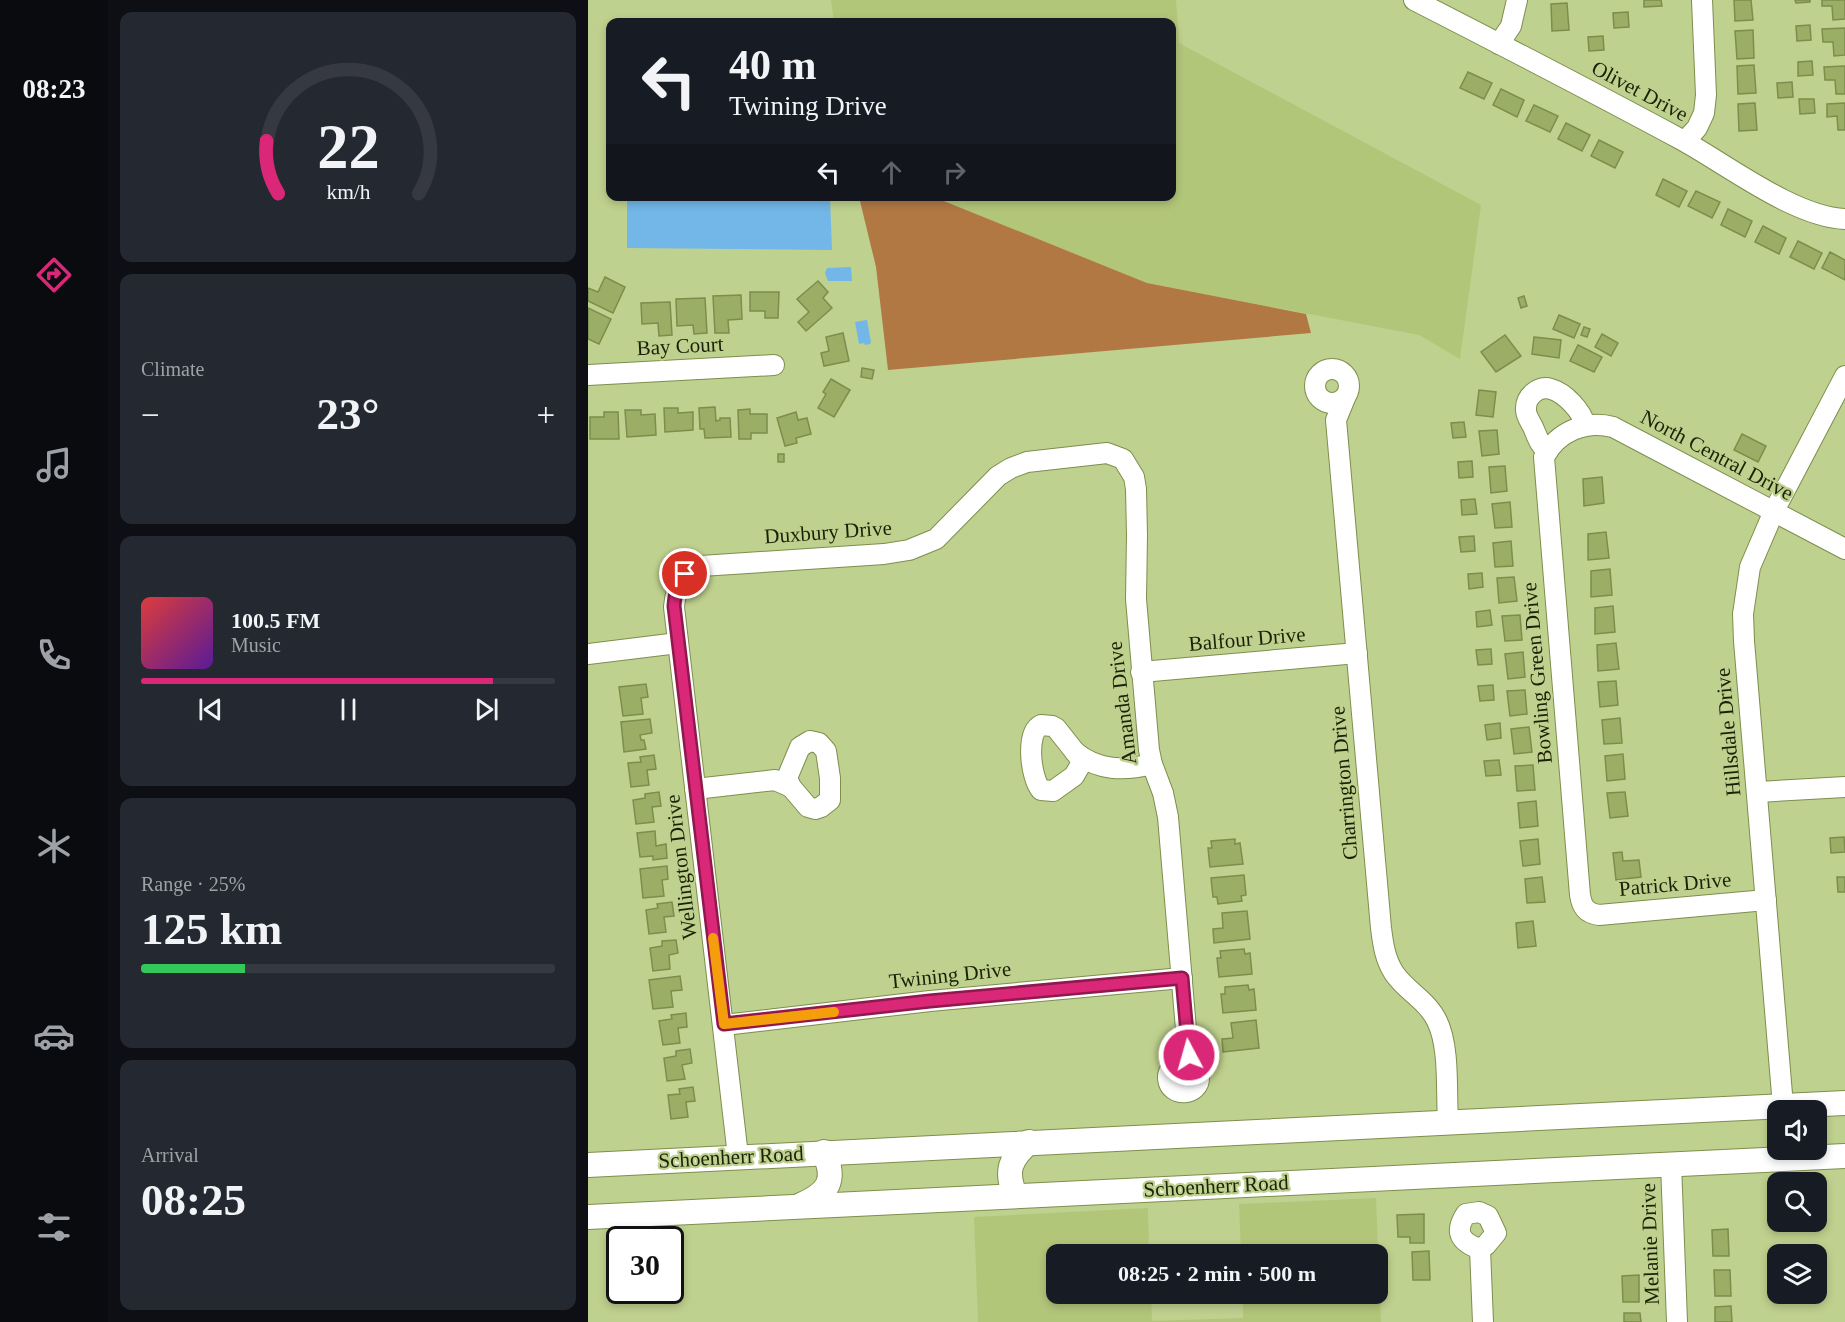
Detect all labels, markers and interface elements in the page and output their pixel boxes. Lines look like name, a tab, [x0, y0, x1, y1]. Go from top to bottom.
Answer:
icon: left	[630, 42, 708, 120]
text: 40 m	[729, 42, 817, 88]
street label: Olivet Drive	[1588, 56, 1692, 126]
text: 08:23	[23, 74, 86, 104]
text: Twining Drive	[729, 91, 887, 121]
text: 22	[317, 112, 379, 181]
icon: left	[812, 156, 845, 189]
icon: ahead	[875, 156, 908, 189]
icon: right	[938, 156, 971, 189]
text: km/h	[326, 180, 370, 204]
icon: directions	[33, 254, 75, 296]
street label: Bay Court	[636, 332, 724, 360]
text: Climate	[141, 358, 204, 380]
text: 23°	[317, 389, 380, 439]
text: −	[141, 397, 160, 433]
text: +	[536, 397, 555, 433]
street label: North Central Drive	[1637, 405, 1797, 505]
icon: music	[33, 444, 75, 486]
street label: Duxbury Drive	[763, 516, 893, 548]
pin	[659, 548, 710, 599]
icon: arrive	[668, 557, 701, 590]
street label: Bowling Green Drive	[1517, 581, 1557, 765]
text: 100.5 FM	[231, 608, 320, 633]
street label: Balfour Drive	[1188, 622, 1306, 656]
icon: phone	[33, 634, 75, 676]
text: Music	[231, 634, 281, 656]
street label: Amanda Drive	[1103, 640, 1141, 766]
street label: Hillsdale Drive	[1710, 667, 1746, 797]
icon: previous	[194, 693, 227, 726]
icon: pause	[332, 693, 365, 726]
icon: next	[470, 693, 503, 726]
street label: Charrington Drive	[1325, 705, 1363, 861]
street label: Wellington Drive	[660, 793, 702, 941]
icon: climate	[33, 825, 75, 867]
street label: Patrick Drive	[1618, 867, 1732, 901]
text: Range · 25%	[141, 873, 245, 895]
text: 125 km	[141, 904, 282, 954]
street label: Twining Drive	[888, 957, 1012, 993]
icon: car	[33, 1015, 75, 1057]
position arrow	[1157, 1023, 1221, 1087]
map controls	[1767, 1100, 1827, 1304]
button: sound	[1767, 1100, 1827, 1160]
street label: Schoenherr Road	[658, 1141, 805, 1173]
text: Arrival	[141, 1144, 199, 1166]
street label: Schoenherr Road	[1143, 1170, 1290, 1202]
button: search	[1767, 1172, 1827, 1232]
text: 08:25	[141, 1175, 246, 1225]
street label: Melanie Drive	[1636, 1183, 1664, 1305]
icon: filters	[33, 1206, 75, 1248]
speed limit sign: 30	[606, 1226, 684, 1304]
button: layers	[1767, 1244, 1827, 1304]
text: 08:25 · 2 min · 500 m	[1118, 1261, 1316, 1286]

